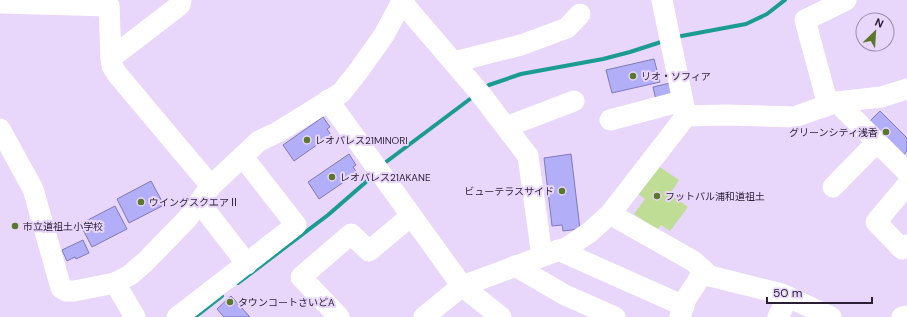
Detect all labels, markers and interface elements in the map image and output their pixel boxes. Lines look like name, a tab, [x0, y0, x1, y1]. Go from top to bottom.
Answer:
north arrow	[855, 12, 895, 52]
text: N	[873, 15, 886, 31]
place label: リオ・ソフィア	[641, 70, 711, 83]
marker: リオ・ソフィア	[628, 71, 638, 81]
place label: グリーンシティ浅香	[789, 126, 878, 139]
marker: グリーンシティ浅香	[881, 127, 891, 137]
place label: レオパレス21MINORI	[315, 134, 408, 147]
marker: レオパレス21MINORI	[302, 135, 312, 145]
place label: レオパレス21AKANE	[340, 171, 431, 184]
marker: レオパレス21AKANE	[327, 172, 337, 182]
place label: ビューテラスサイド	[464, 185, 554, 198]
marker: ビューテラスサイド	[557, 186, 567, 196]
place label: フットパル浦和道祖土	[665, 190, 765, 203]
marker: フットパル浦和道祖土	[652, 191, 662, 201]
place label: ウイングスクエアⅡ	[149, 196, 239, 209]
marker: ウイングスクエアⅡ	[136, 197, 146, 207]
place label: 市立道祖土小学校	[23, 220, 103, 233]
marker: 市立道祖土小学校	[10, 221, 20, 231]
scale bar	[767, 279, 872, 305]
text: 50 m	[773, 285, 802, 301]
place label: タウンコートさいどA	[238, 296, 335, 309]
marker: タウンコートさいどA	[225, 297, 235, 307]

